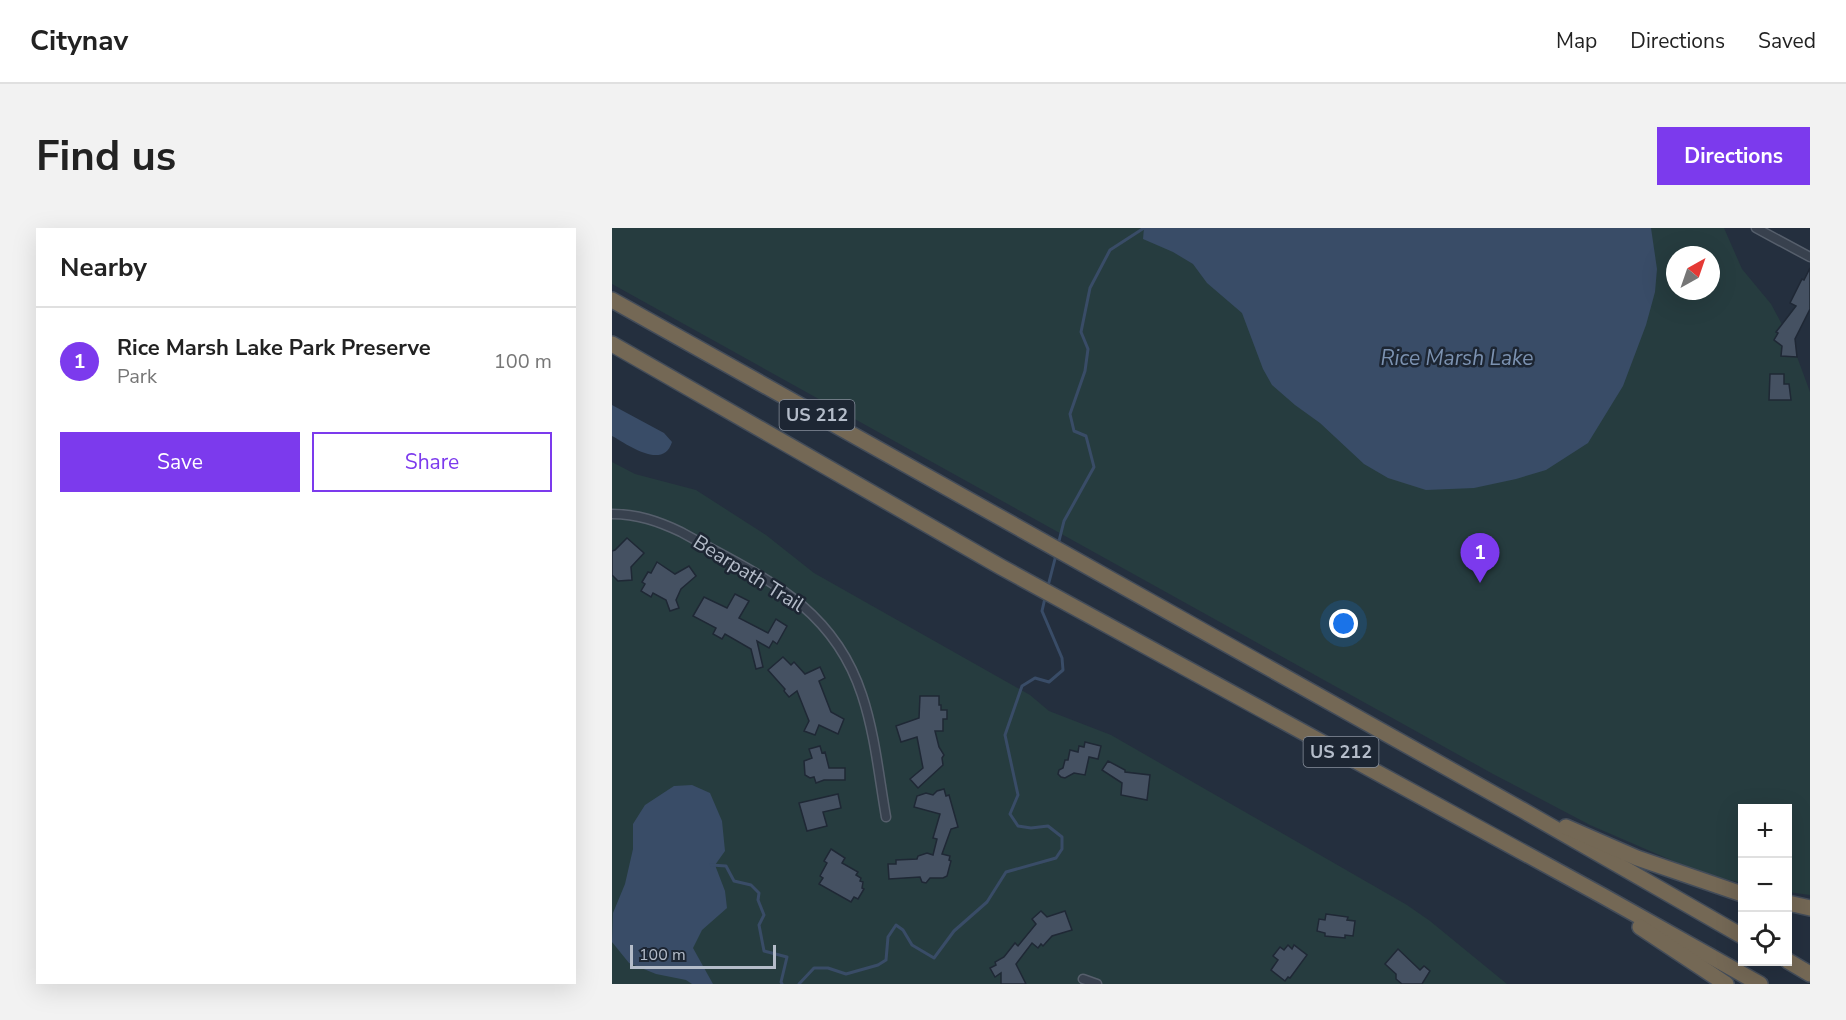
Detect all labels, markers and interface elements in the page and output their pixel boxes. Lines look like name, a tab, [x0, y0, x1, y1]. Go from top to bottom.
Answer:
text: Citynav	[30, 22, 128, 60]
text: Map	[1556, 27, 1597, 55]
text: Directions	[1630, 27, 1725, 55]
text: Saved	[1758, 27, 1816, 55]
button: Directions	[1657, 127, 1810, 185]
text: Find us	[36, 128, 176, 185]
north arrow	[1666, 246, 1720, 300]
text: Nearby	[60, 250, 147, 285]
text: Rice Marsh Lake Park Preserve	[117, 333, 431, 363]
water label: Rice Marsh Lake	[1381, 344, 1533, 372]
text: 1	[74, 348, 86, 375]
text: 100 m	[494, 348, 552, 375]
text: Park	[117, 363, 157, 390]
road number: US 212	[780, 400, 854, 430]
button: Save	[60, 432, 300, 492]
button: Share	[312, 432, 552, 492]
street label: Bearpath Trail	[688, 528, 810, 618]
pin: 1	[1460, 534, 1500, 583]
your location	[1329, 609, 1358, 638]
road number: US 212	[1304, 737, 1378, 767]
map controls	[1738, 804, 1792, 966]
button: +	[1738, 804, 1792, 858]
button: −	[1738, 858, 1792, 912]
button: locate	[1738, 912, 1792, 966]
scale bar	[630, 942, 776, 970]
text: 100 m	[639, 944, 686, 966]

